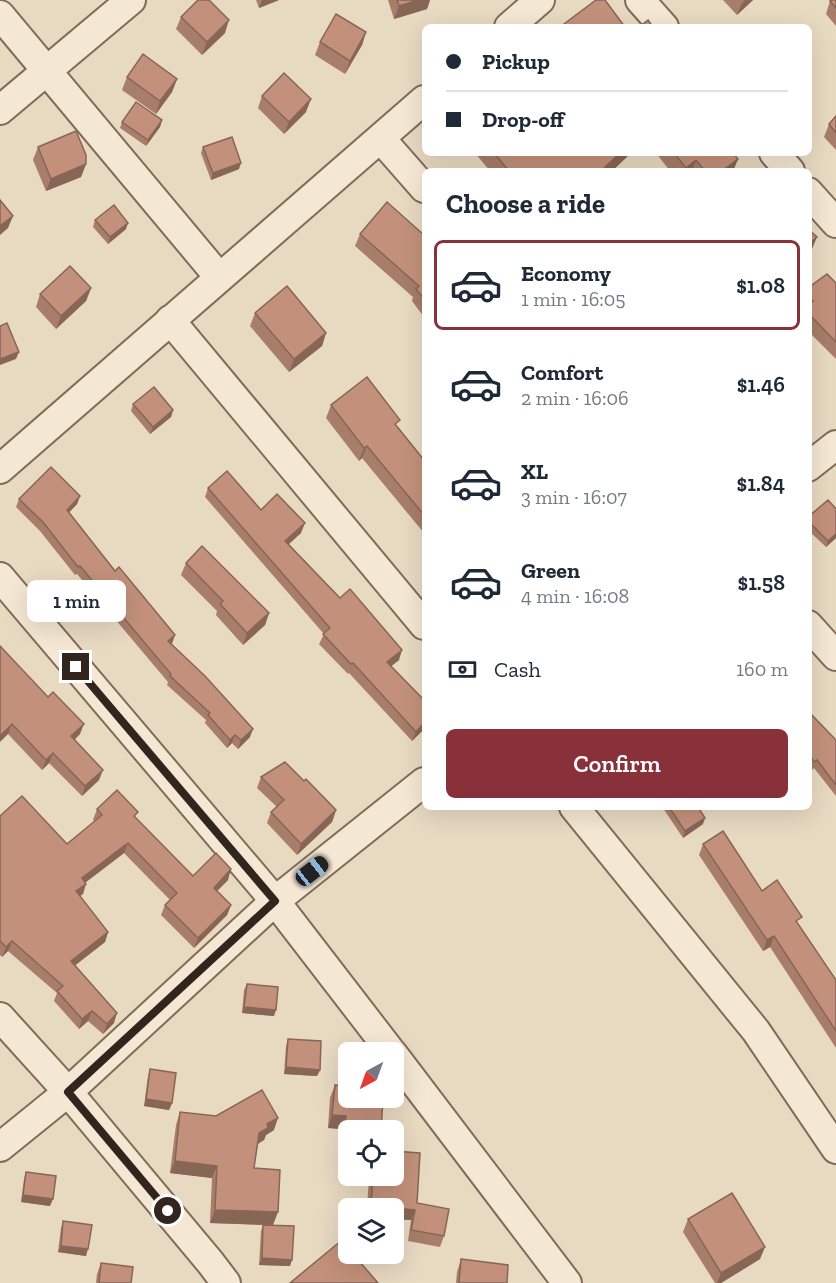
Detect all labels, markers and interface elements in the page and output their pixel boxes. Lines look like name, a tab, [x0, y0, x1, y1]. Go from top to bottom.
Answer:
text: Pickup	[482, 48, 550, 75]
text: Drop-off	[482, 106, 564, 133]
text: Choose a ride	[446, 188, 605, 220]
icon: car	[449, 258, 503, 312]
text: Economy	[521, 260, 611, 287]
text: $1.08	[736, 272, 785, 299]
text: 1 min · 16:05	[521, 287, 626, 311]
icon: car	[449, 357, 503, 411]
text: Comfort	[521, 359, 603, 386]
text: $1.46	[737, 371, 785, 398]
text: 2 min · 16:06	[521, 386, 629, 410]
icon: car	[449, 456, 503, 510]
text: XL	[521, 458, 548, 485]
text: $1.84	[737, 470, 785, 497]
text: 3 min · 16:07	[521, 485, 627, 509]
icon: car	[449, 555, 503, 609]
text: Green	[521, 557, 580, 584]
text: $1.58	[738, 569, 785, 596]
callout: 1 min	[26, 580, 125, 622]
text: 4 min · 16:08	[521, 584, 629, 608]
text: 1 min	[53, 589, 100, 613]
route end	[62, 653, 89, 680]
icon: cash	[446, 653, 479, 686]
text: Cash	[494, 656, 541, 683]
text: 160 m	[736, 657, 788, 681]
button: Confirm	[446, 729, 788, 798]
car	[292, 853, 332, 889]
north arrow	[338, 1042, 404, 1108]
map controls	[338, 1042, 404, 1264]
button: locate	[338, 1120, 404, 1186]
route start	[154, 1197, 181, 1224]
button: layers	[338, 1198, 404, 1264]

